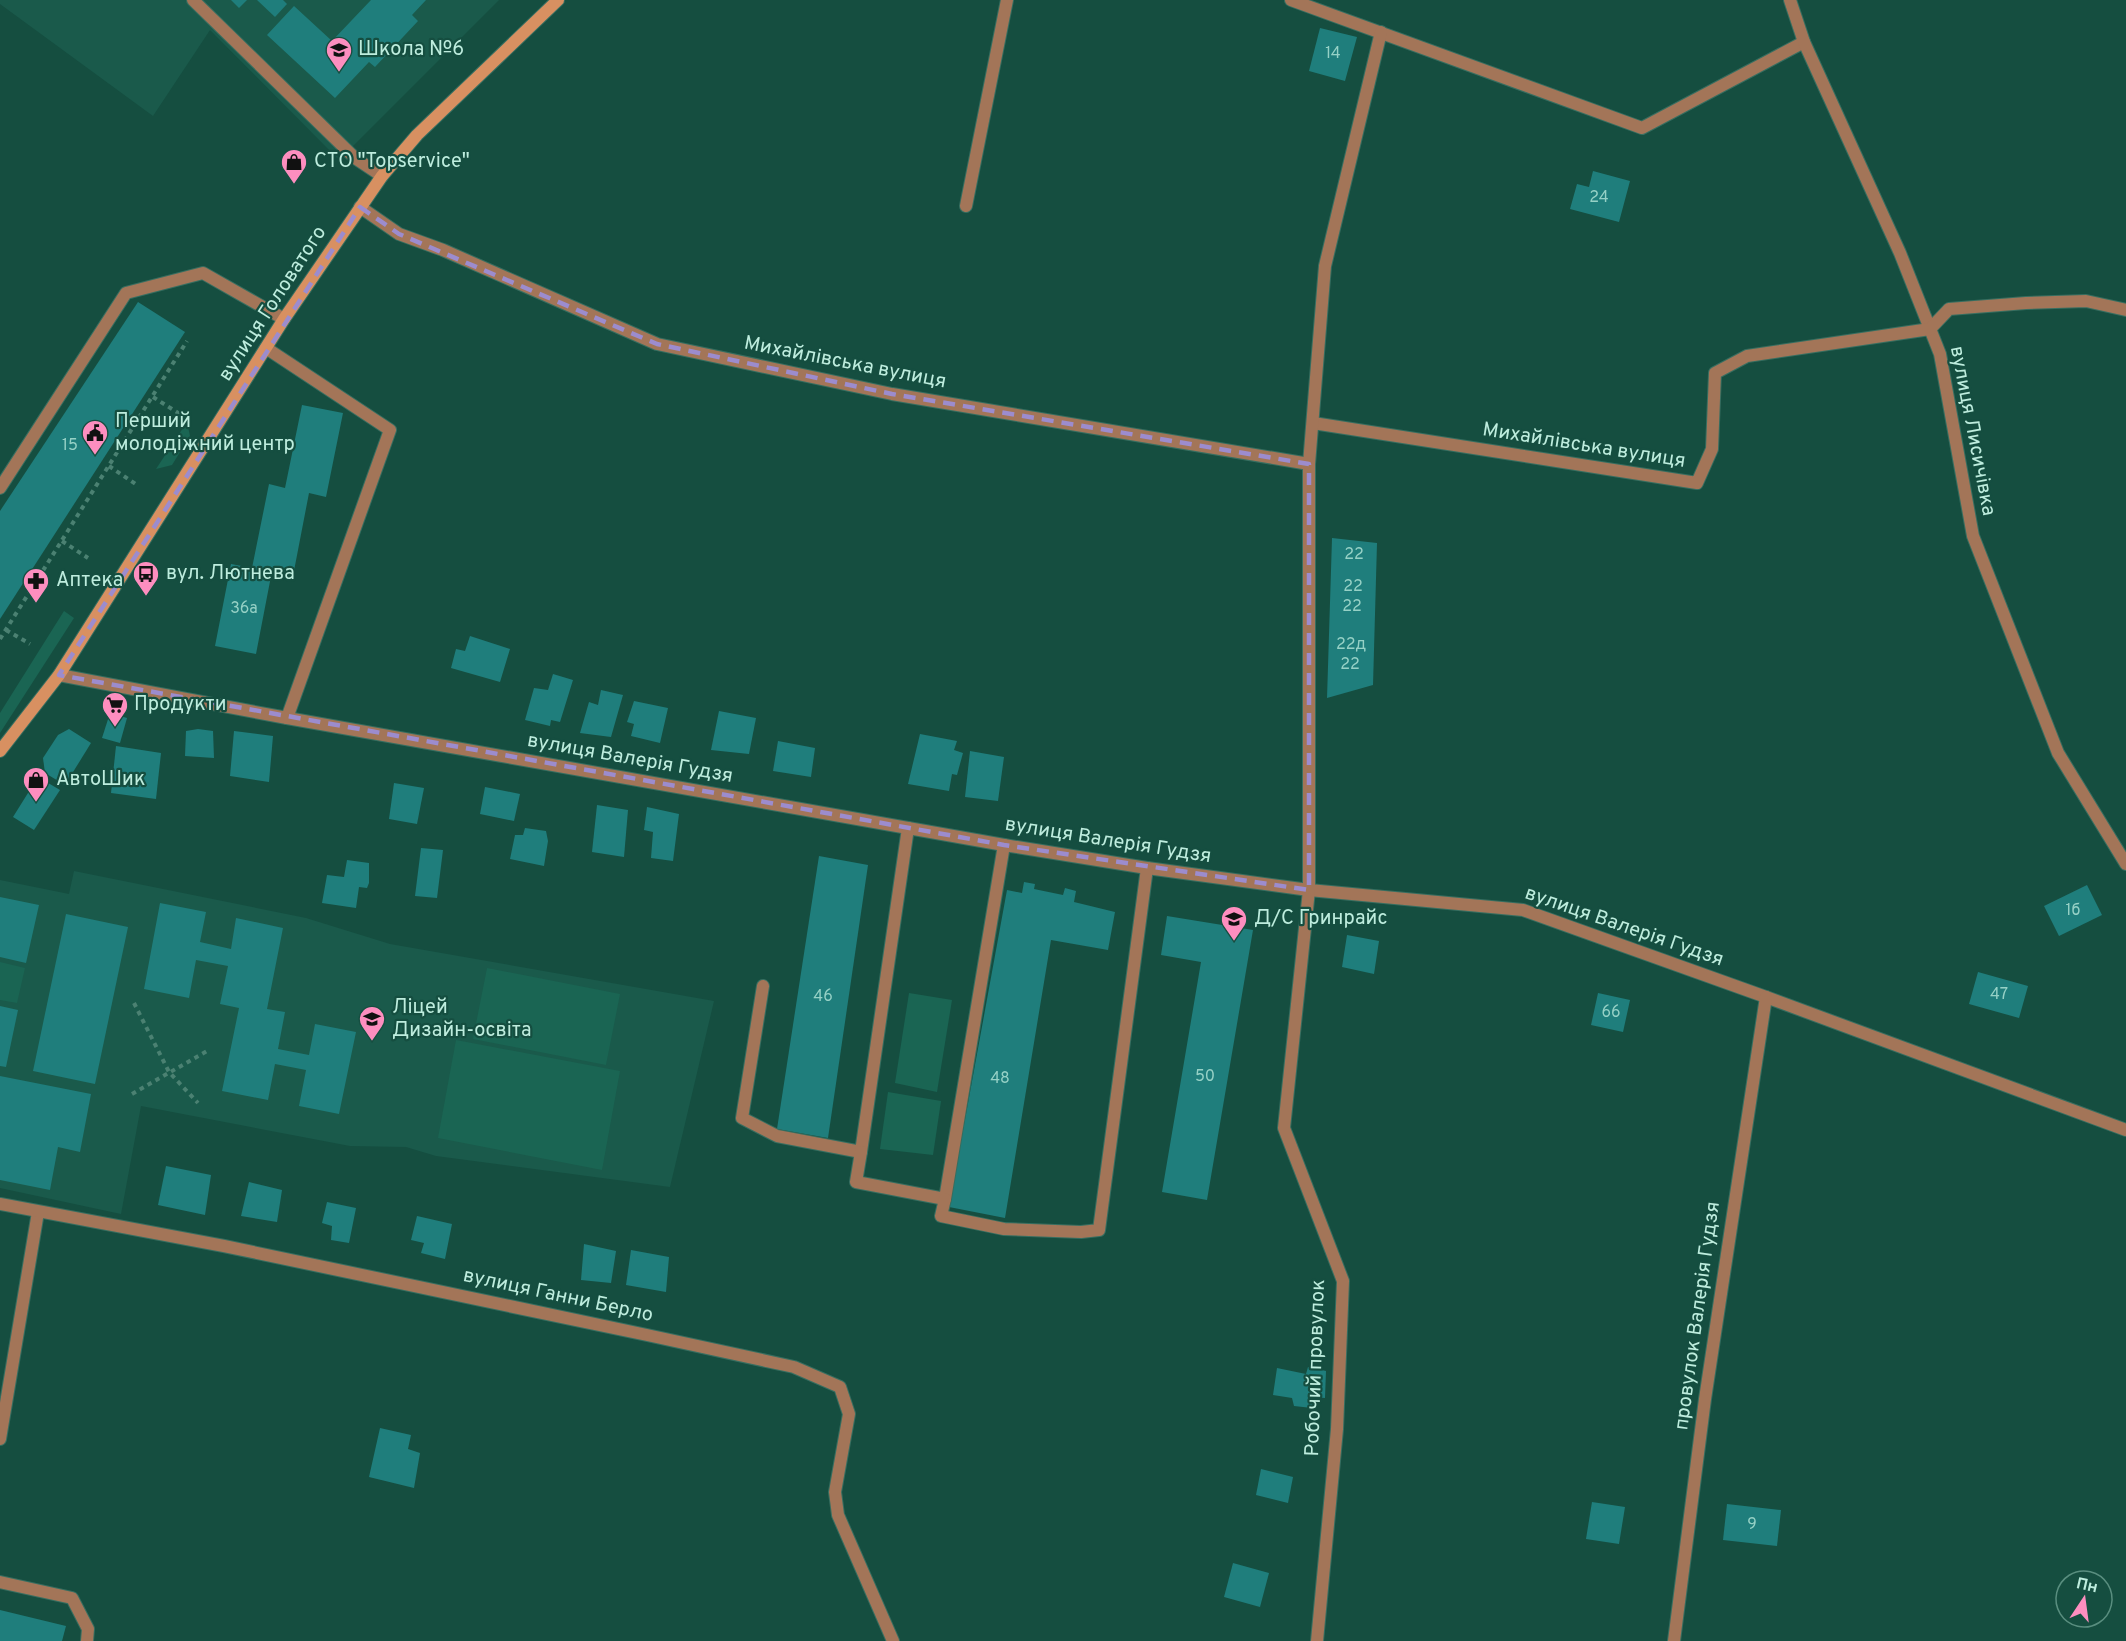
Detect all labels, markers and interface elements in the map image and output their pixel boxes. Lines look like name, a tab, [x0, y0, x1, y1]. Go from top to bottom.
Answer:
school or university icon: Школа №6	[324, 35, 354, 73]
place label: Школа №6	[358, 37, 464, 63]
house number: 14	[1325, 44, 1341, 64]
shop icon: СТО "Topservice"	[279, 147, 309, 185]
place label: СТО "Topservice"	[314, 149, 470, 175]
house number: 24	[1589, 188, 1609, 208]
street label: вулиця Головатого	[213, 221, 333, 387]
street label: Михайлівська вулиця	[742, 331, 948, 395]
street label: вулиця Лисичівка	[1943, 344, 2001, 518]
place label: Перший молодіжний центр	[115, 409, 295, 458]
street label: Михайлівська вулиця	[1481, 417, 1687, 475]
public building icon: Перший молодіжний центр	[80, 418, 110, 456]
house number: 15	[62, 436, 78, 456]
house number: 22	[1344, 545, 1364, 565]
bus stop icon: вул. Лютнева	[131, 559, 161, 597]
place label: вул. Лютнева	[166, 561, 295, 587]
pharmacy icon: Аптека	[21, 566, 51, 604]
place label: Аптека	[56, 568, 123, 594]
house number: 22	[1343, 577, 1363, 597]
house number: 22	[1342, 597, 1362, 617]
house number: 36а	[230, 599, 258, 619]
house number: 22д	[1336, 635, 1366, 655]
house number: 22	[1340, 655, 1360, 675]
supermarket icon: Продукти	[100, 690, 130, 728]
place label: Продукти	[134, 692, 227, 718]
street label: вулиця Валерія Гудзя	[525, 728, 735, 790]
shop icon: АвтоШик	[21, 765, 51, 803]
place label: АвтоШик	[56, 767, 145, 793]
street label: вулиця Валерія Гудзя	[1003, 812, 1213, 870]
street label: вулиця Валерія Гудзя	[1521, 881, 1727, 973]
house number: 1б	[2066, 901, 2081, 921]
school or university icon: Д/С Гринрайс	[1219, 904, 1249, 942]
place label: Д/С Гринрайс	[1254, 906, 1387, 932]
house number: 47	[1990, 985, 2008, 1005]
house number: 46	[813, 987, 833, 1007]
place label: Ліцей Дизайн-освіта	[392, 995, 532, 1044]
house number: 66	[1601, 1003, 1621, 1023]
school or university icon: Ліцей Дизайн-освіта	[357, 1004, 387, 1042]
house number: 50	[1195, 1067, 1215, 1087]
house number: 48	[990, 1069, 1010, 1089]
street label: провулок Валерія Гудзя	[1669, 1200, 1727, 1432]
street label: вулиця Ганни Берло	[461, 1263, 655, 1329]
street label: Робочий провулок	[1300, 1279, 1332, 1457]
house number: 9	[1747, 1515, 1757, 1535]
north arrow	[2054, 1569, 2114, 1629]
text: Пн	[2074, 1574, 2100, 1599]

